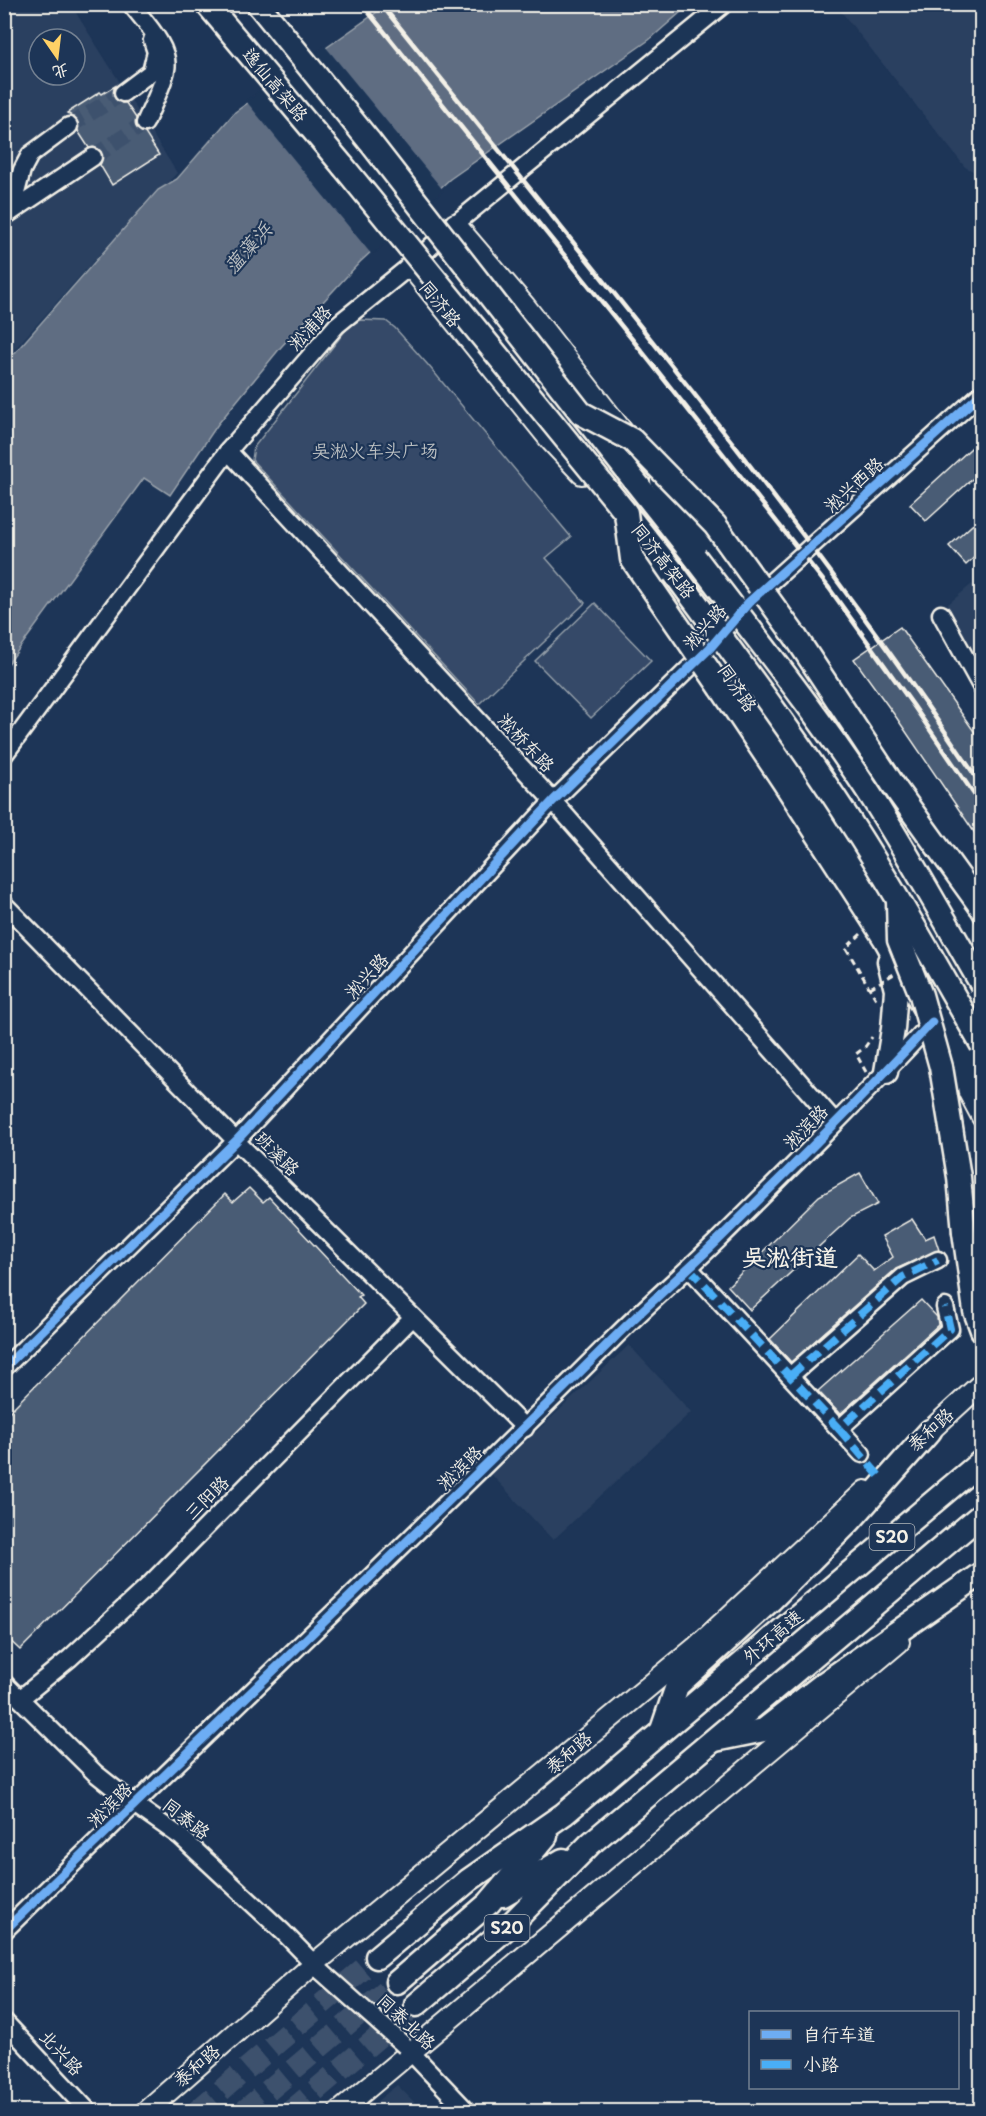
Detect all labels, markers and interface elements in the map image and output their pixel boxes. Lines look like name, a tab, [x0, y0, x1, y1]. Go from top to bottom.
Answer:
north arrow	[27, 27, 87, 87]
street label: 逸仙高架路	[237, 41, 315, 127]
text: 北	[50, 59, 72, 86]
water label: 蕰藻浜	[216, 214, 279, 280]
street label: 同济路	[414, 274, 469, 333]
street label: 淞浦路	[281, 298, 337, 356]
park label: 吴淞火车头广场	[312, 436, 438, 463]
street label: 淞兴西路	[817, 450, 889, 518]
street label: 同济高架路	[626, 516, 703, 604]
street label: 淞兴路	[676, 597, 732, 655]
street label: 同济路	[712, 657, 765, 717]
street label: 淞桥东路	[493, 706, 562, 778]
street label: 淞兴路	[338, 946, 394, 1004]
street label: 淞滨路	[776, 1097, 834, 1155]
street label: 班溪路	[249, 1124, 307, 1182]
district label: 吴淞街道	[742, 1238, 838, 1274]
street label: 泰和路	[901, 1401, 959, 1457]
street label: 淞滨路	[430, 1438, 488, 1495]
street label: 三阳路	[177, 1468, 235, 1526]
road number: S20	[870, 1524, 914, 1550]
street label: 外环高速	[736, 1602, 808, 1669]
street label: 泰和路	[539, 1724, 597, 1780]
street label: 淞滨路	[80, 1775, 138, 1833]
street label: 同泰路	[157, 1791, 217, 1845]
road number: S20	[484, 1915, 530, 1941]
street label: 同泰北路	[371, 1986, 443, 2055]
legend	[749, 2011, 959, 2089]
text: 自行车道	[803, 2020, 875, 2047]
street label: 北兴路	[34, 2023, 90, 2081]
street label: 泰和路	[167, 2037, 225, 2093]
text: 小路	[803, 2050, 839, 2077]

